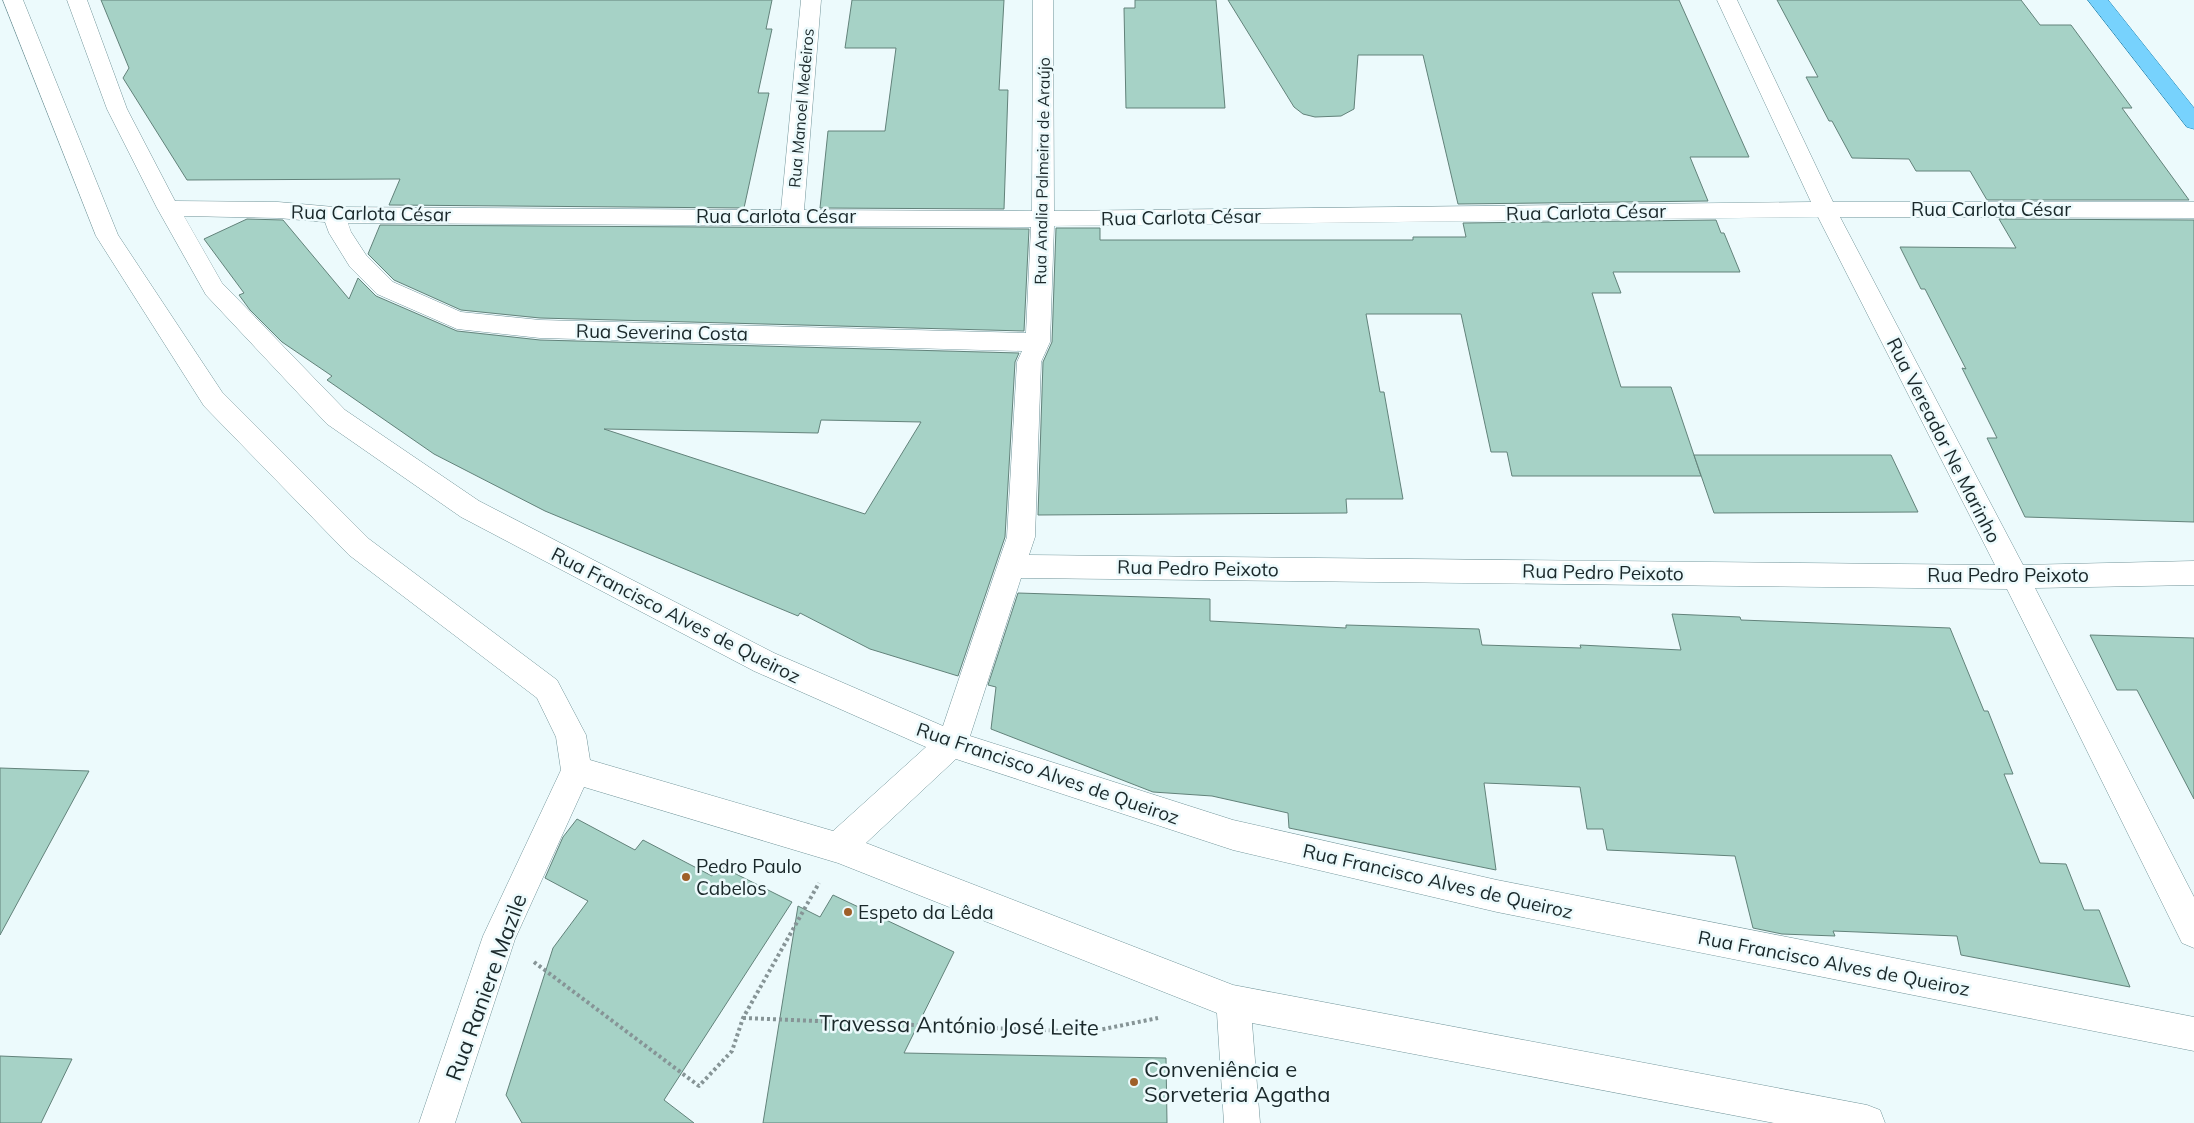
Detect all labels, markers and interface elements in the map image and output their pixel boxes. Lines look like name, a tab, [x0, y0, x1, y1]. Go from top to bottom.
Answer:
street label: Rua Manoel Medeiros	[784, 27, 818, 189]
street label: Rua Analia Palmeira de Araújo	[1030, 57, 1054, 285]
street label: Rua Carlota César	[1911, 197, 2071, 221]
street label: Rua Carlota César	[1506, 199, 1666, 225]
street label: Rua Carlota César	[291, 200, 451, 226]
street label: Rua Carlota César	[696, 204, 856, 228]
street label: Rua Carlota César	[1101, 204, 1261, 230]
street label: Rua Severina Costa	[576, 318, 748, 346]
street label: Rua Vereador Ne Marinho	[1882, 333, 2006, 547]
street label: Rua Francisco Alves de Queiroz	[547, 542, 805, 688]
street label: Rua Pedro Peixoto	[1117, 555, 1279, 581]
street label: Rua Pedro Peixoto	[1522, 559, 1684, 585]
street label: Rua Pedro Peixoto	[1927, 563, 2089, 587]
street label: Rua Francisco Alves de Queiroz	[913, 717, 1183, 829]
street label: Rua Francisco Alves de Queiroz	[1301, 838, 1575, 924]
place label: Pedro Paulo Cabelos	[696, 854, 802, 900]
marker: Pedro Paulo Cabelos	[680, 871, 692, 883]
street label: Rua Raniere Mazile	[439, 890, 533, 1084]
place label: Espeto da Lêda	[858, 900, 994, 924]
marker: Espeto da Lêda	[842, 906, 854, 918]
street label: Rua Francisco Alves de Queiroz	[1696, 925, 1972, 1001]
street label: Travessa António José Leite	[819, 1009, 1099, 1041]
place label: Conveniência e Sorveteria Agatha	[1144, 1055, 1330, 1108]
marker: Conveniência e Sorveteria Agatha	[1128, 1076, 1140, 1088]

